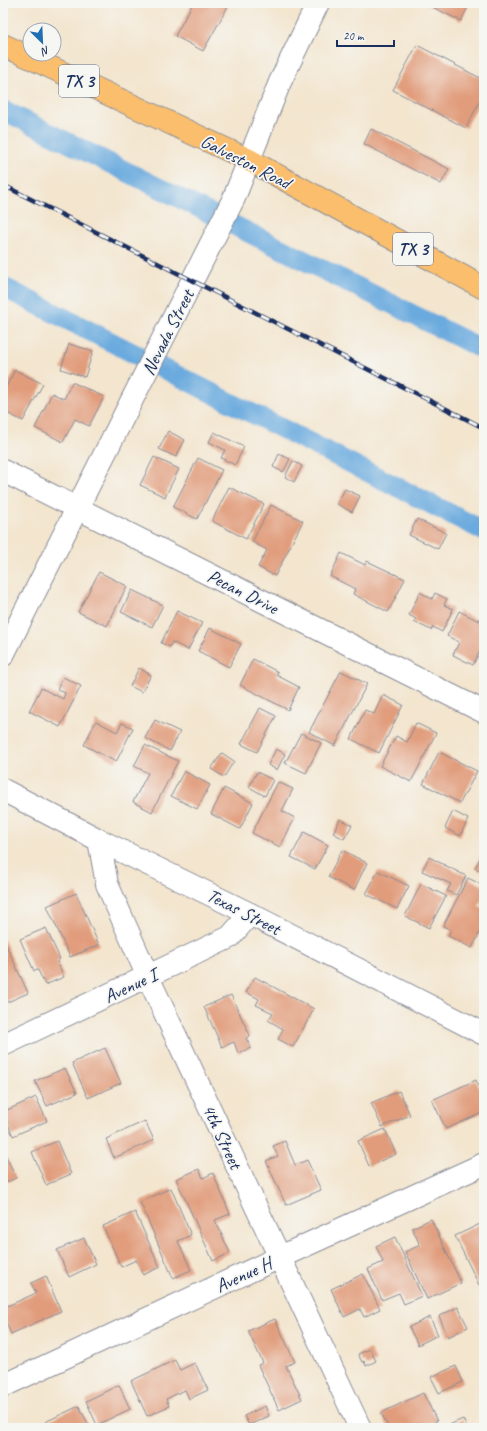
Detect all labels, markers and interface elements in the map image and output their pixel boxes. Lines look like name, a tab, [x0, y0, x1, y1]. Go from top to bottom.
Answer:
north arrow	[22, 22, 62, 62]
scale bar	[337, 22, 394, 48]
text: 20 m	[343, 28, 365, 44]
text: N	[38, 43, 52, 60]
road number: TX 3	[59, 65, 99, 97]
street label: Galveston Road	[197, 129, 297, 196]
road number: TX 3	[393, 233, 433, 265]
street label: Nevada Street	[136, 284, 200, 379]
street label: Pecan Drive	[203, 564, 283, 621]
street label: Texas Street	[203, 883, 286, 941]
street label: Avenue I	[100, 961, 165, 1009]
street label: 4th Street	[197, 1100, 248, 1174]
street label: Avenue H	[212, 1250, 278, 1298]

